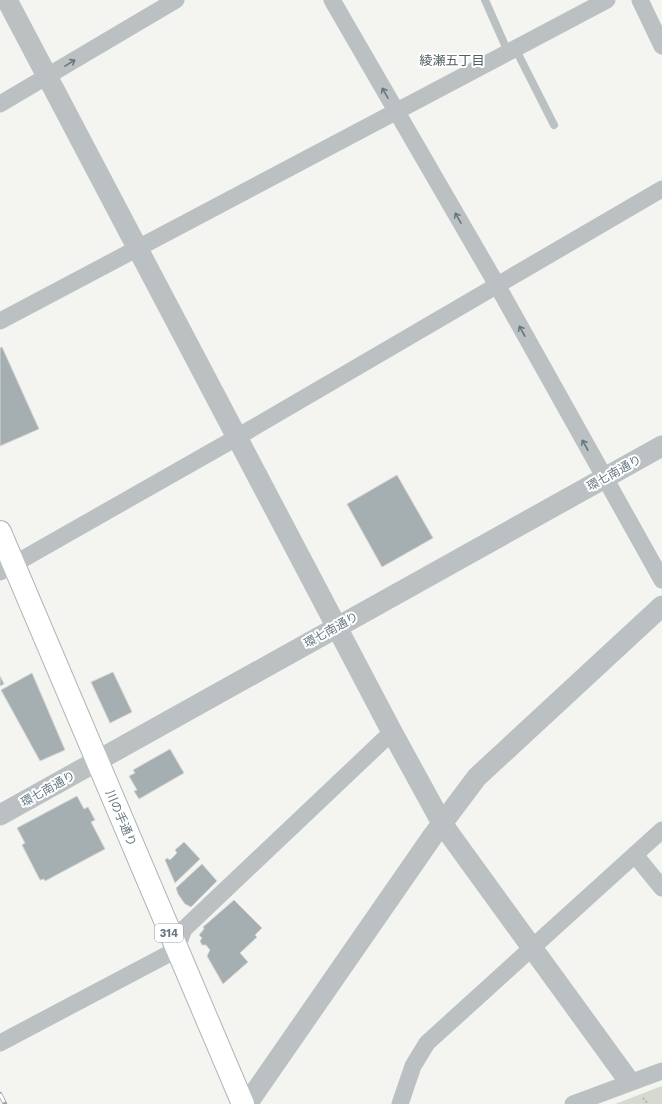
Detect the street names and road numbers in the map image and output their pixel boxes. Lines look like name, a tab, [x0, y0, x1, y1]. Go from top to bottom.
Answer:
street label: 環七南通り	[584, 452, 644, 494]
street label: 環七南通り	[301, 609, 361, 651]
street label: 環七南通り	[18, 768, 78, 810]
street label: 川の手通り	[103, 788, 139, 848]
road number: 314	[155, 924, 183, 942]

